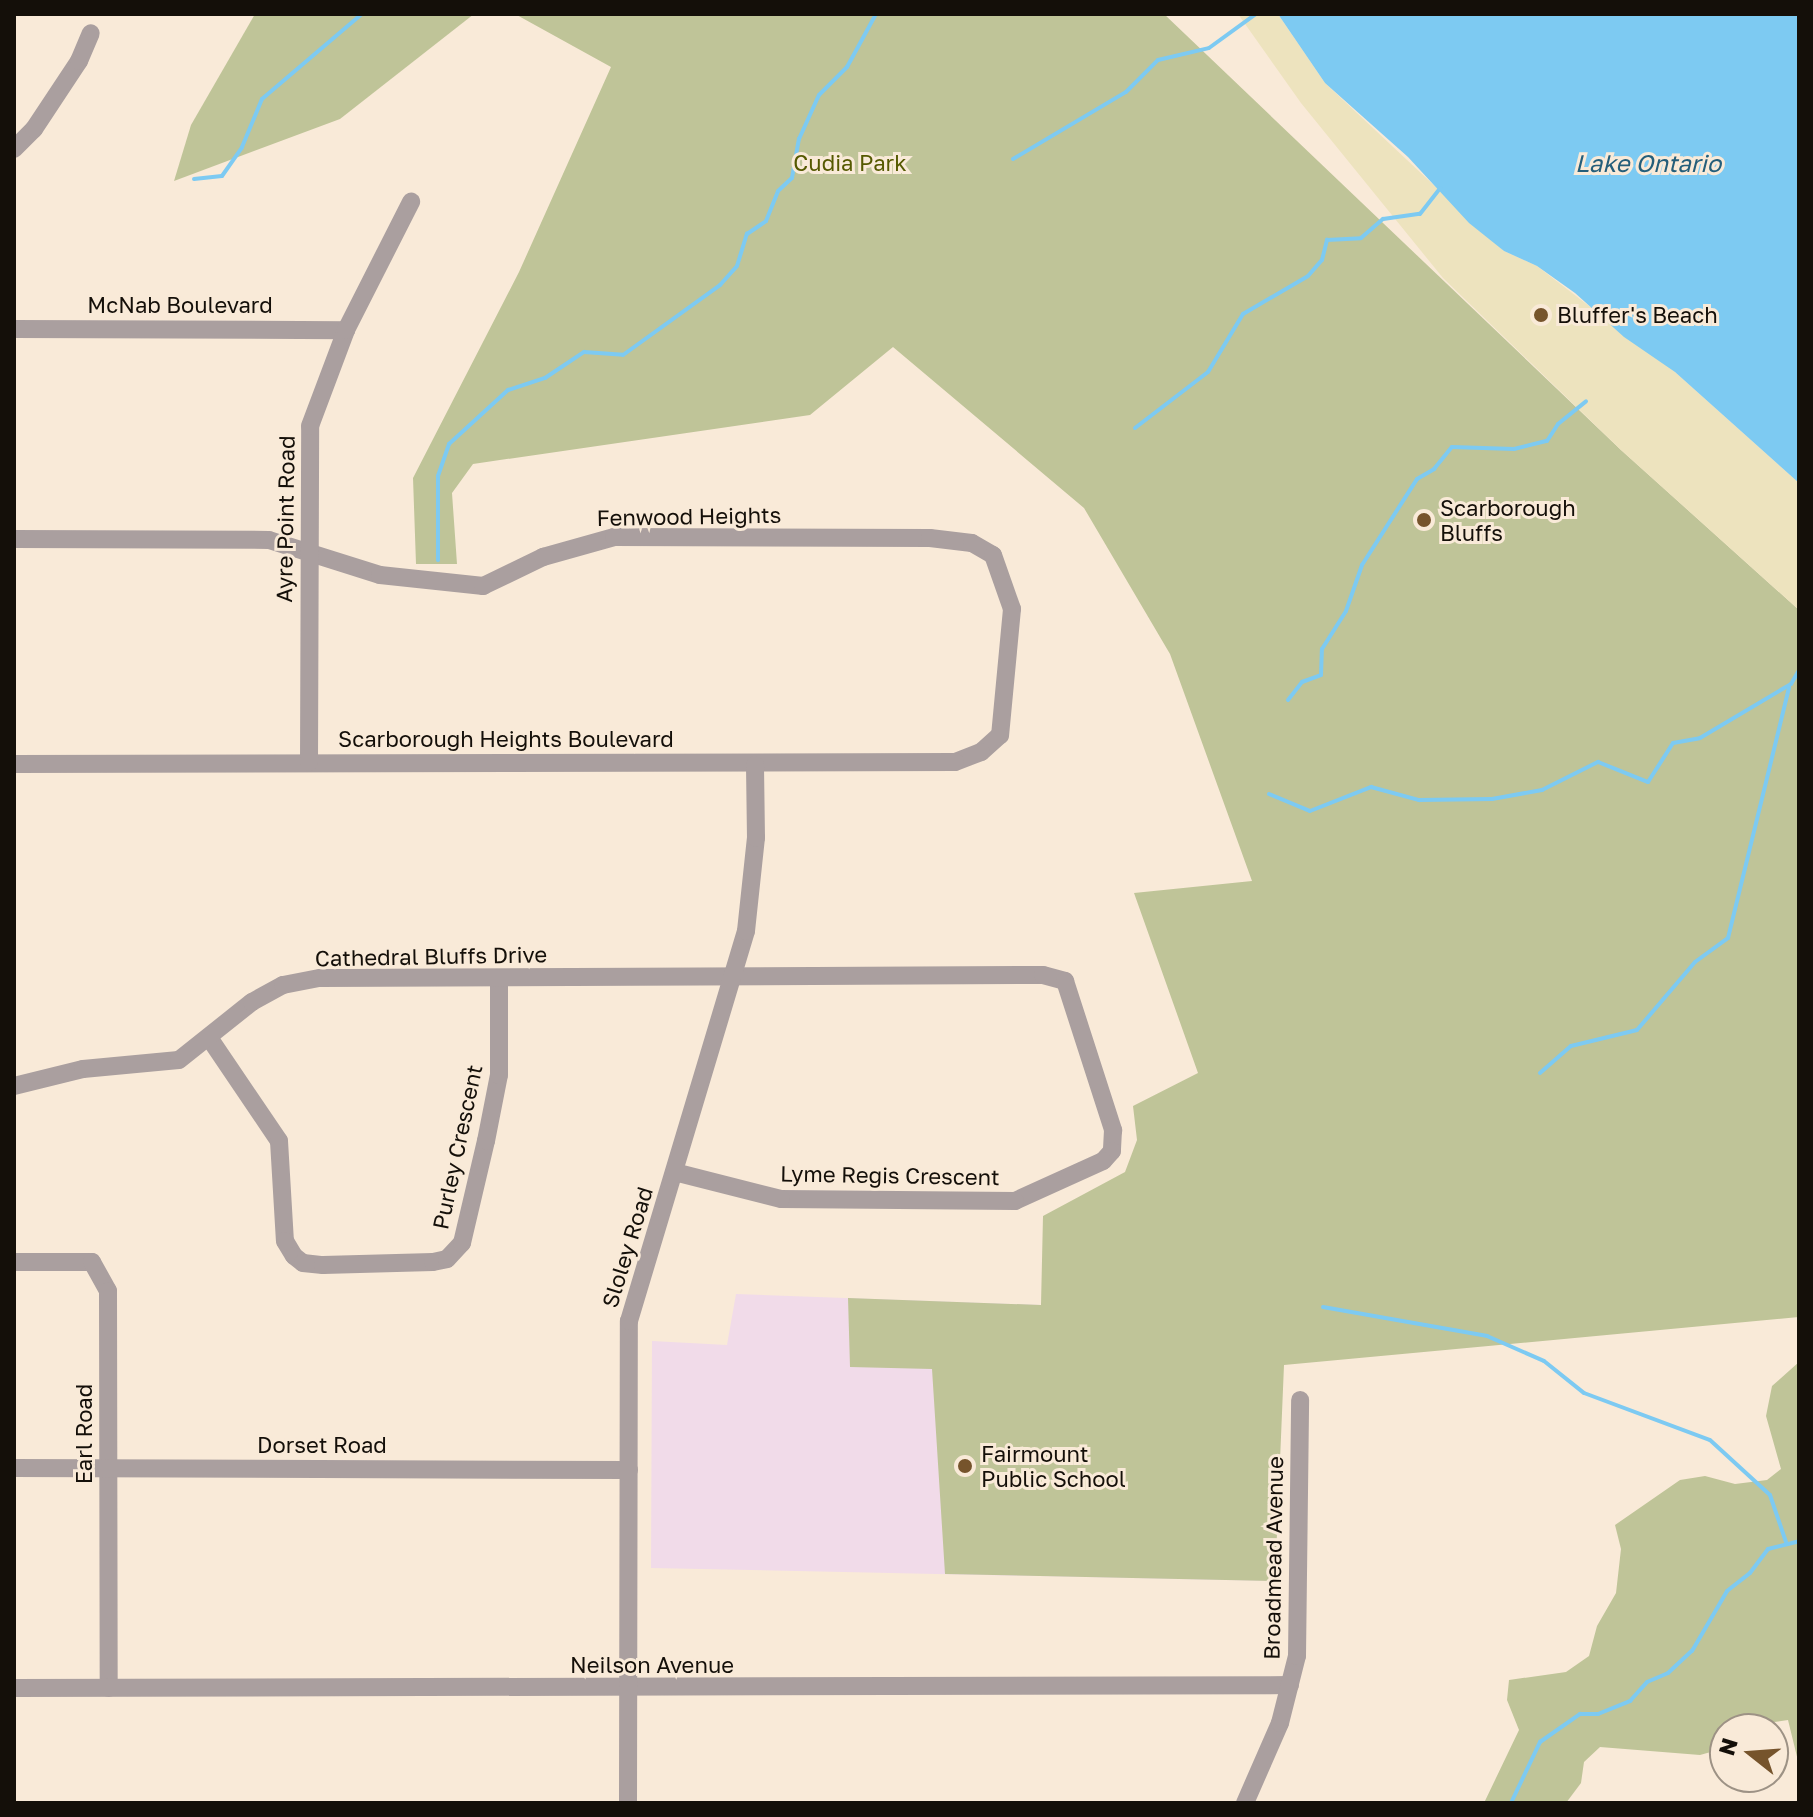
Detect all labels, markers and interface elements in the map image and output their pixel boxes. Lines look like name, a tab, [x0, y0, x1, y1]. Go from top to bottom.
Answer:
water label: Lake Ontario	[1575, 149, 1721, 177]
park label: Cudia Park	[793, 150, 907, 176]
street label: McNab Boulevard	[87, 292, 273, 318]
place label: Bluffer's Beach	[1557, 302, 1718, 328]
marker: Bluffer's Beach	[1532, 306, 1550, 324]
street label: Ayre Point Road	[270, 435, 300, 603]
place label: Scarborough Bluffs	[1440, 494, 1576, 546]
street label: Fenwood Heights	[596, 501, 782, 531]
marker: Scarborough Bluffs	[1415, 511, 1433, 529]
street label: Scarborough Heights Boulevard	[338, 726, 674, 752]
street label: Cathedral Bluffs Drive	[315, 941, 547, 971]
street label: Purley Crescent	[427, 1062, 487, 1232]
street label: Lyme Regis Crescent	[780, 1160, 1000, 1190]
street label: Sloley Road	[596, 1183, 658, 1311]
street label: Earl Road	[71, 1384, 97, 1484]
street label: Dorset Road	[257, 1432, 387, 1458]
place label: Fairmount Public School	[981, 1440, 1126, 1492]
street label: Broadmead Avenue	[1258, 1456, 1288, 1660]
marker: Fairmount Public School	[956, 1457, 974, 1475]
street label: Neilson Avenue	[570, 1652, 734, 1678]
north arrow	[1709, 1713, 1789, 1793]
text: N	[1712, 1734, 1743, 1758]

